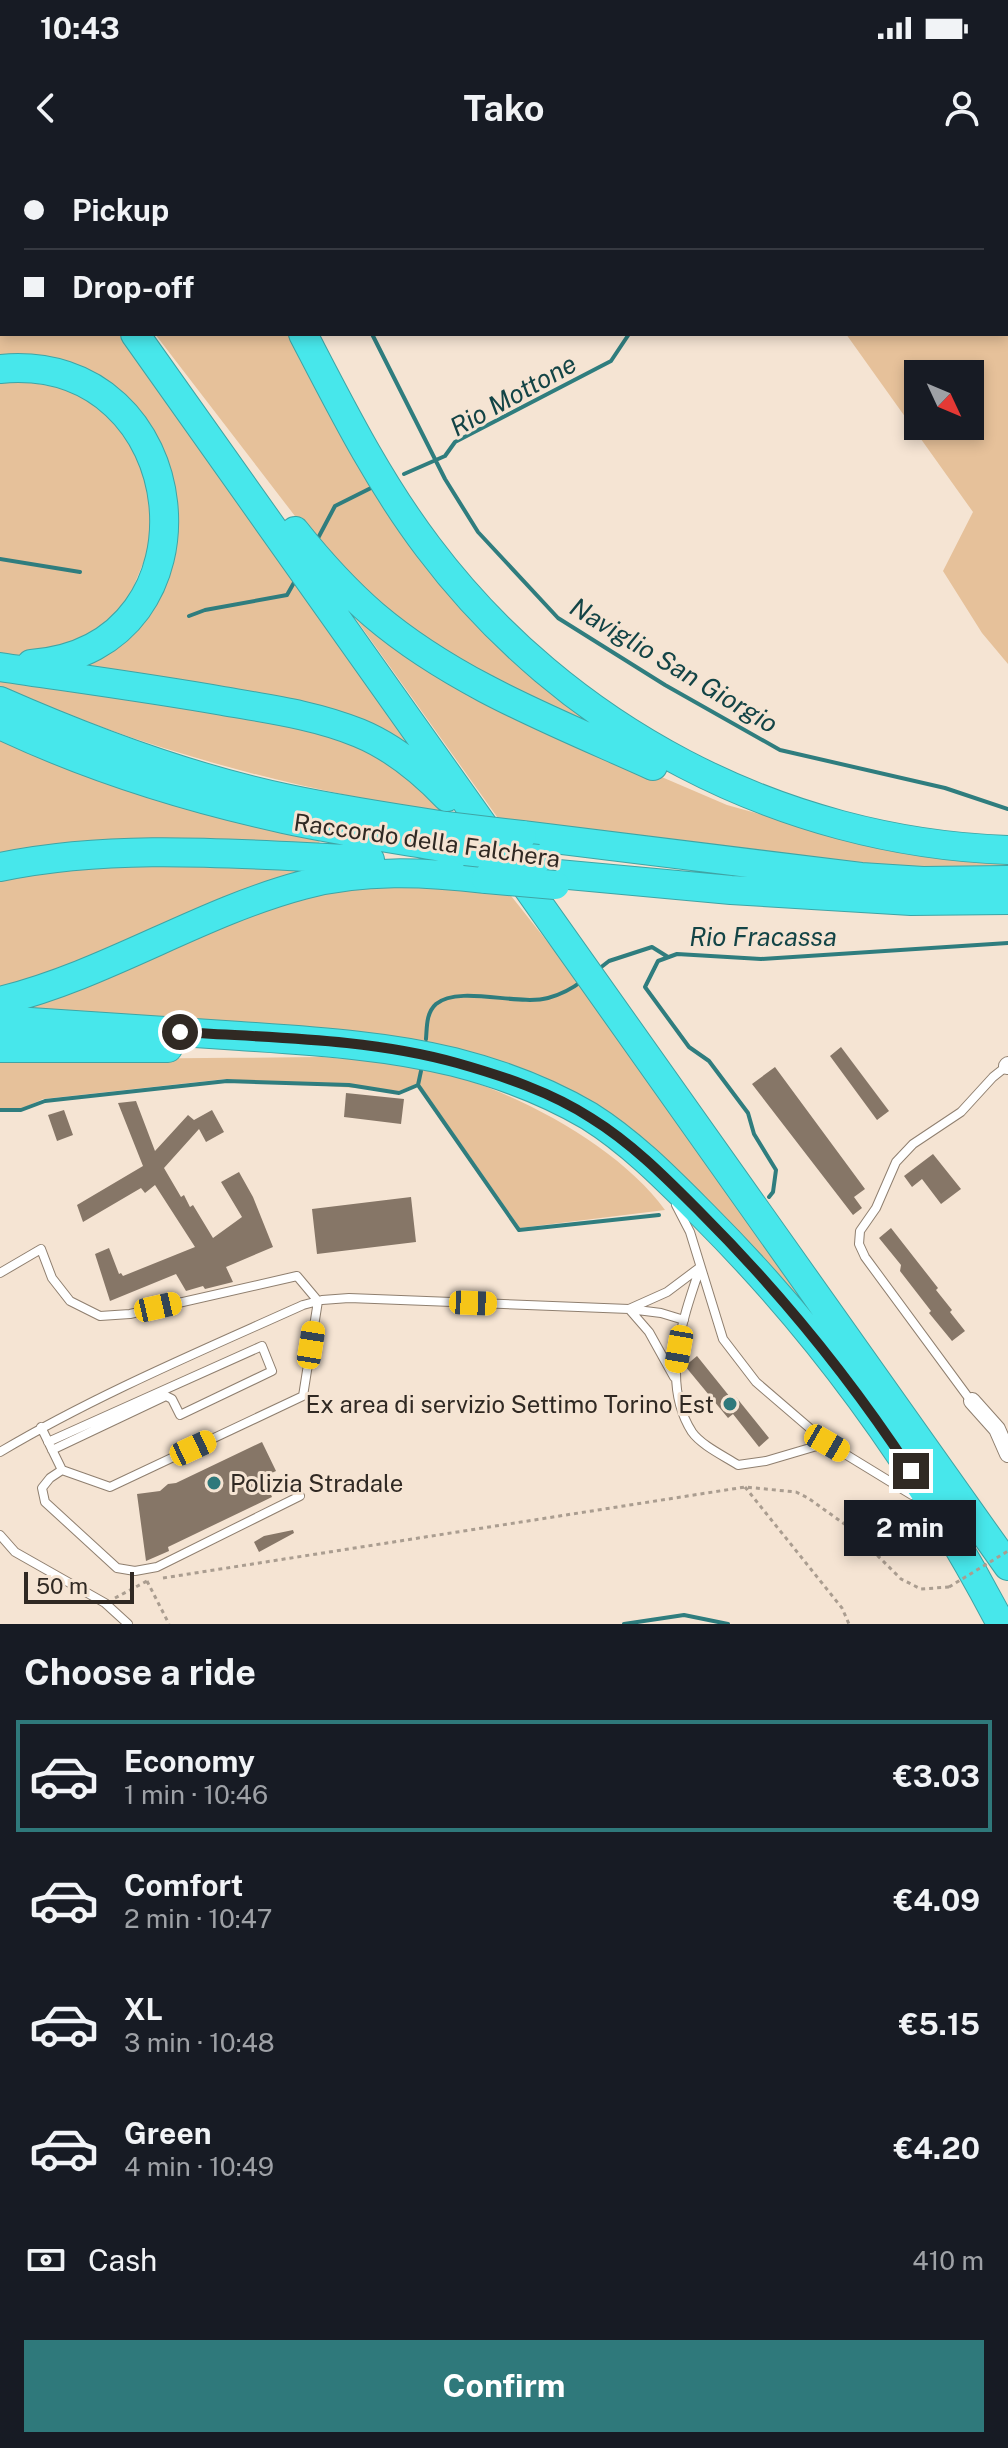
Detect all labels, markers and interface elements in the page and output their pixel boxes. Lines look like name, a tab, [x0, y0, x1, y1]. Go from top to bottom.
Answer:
text: 10:43	[40, 10, 120, 46]
icon: back	[24, 86, 68, 130]
icon: person	[940, 86, 984, 130]
text: Tako	[464, 87, 545, 129]
text: Pickup	[72, 192, 169, 228]
text: Drop-off	[72, 269, 194, 305]
water label: Rio Mottone	[444, 348, 582, 442]
north arrow	[904, 360, 984, 440]
map controls	[904, 360, 984, 440]
water label: Naviglio San Giorgio	[565, 591, 783, 739]
street label: Raccordo della Falchera	[292, 807, 562, 873]
water label: Rio Fracassa	[689, 921, 837, 952]
route start	[162, 1014, 198, 1050]
car	[132, 1290, 184, 1324]
car	[449, 1290, 497, 1316]
car	[295, 1319, 327, 1371]
car	[663, 1323, 695, 1375]
place label: Ex area di servizio Settimo Torino Est	[306, 1390, 714, 1418]
marker: Ex area di servizio Settimo Torino Est	[721, 1395, 739, 1413]
car	[800, 1421, 854, 1465]
car	[166, 1427, 220, 1469]
route end	[893, 1453, 929, 1489]
place label: Polizia Stradale	[230, 1469, 403, 1497]
marker: Polizia Stradale	[205, 1474, 223, 1492]
callout: 2 min	[845, 1499, 977, 1555]
text: 2 min	[876, 1512, 944, 1543]
scale bar	[24, 1568, 134, 1604]
text: 50 m	[36, 1573, 88, 1599]
text: Choose a ride	[24, 1651, 256, 1693]
icon: car	[28, 1740, 100, 1812]
text: Economy	[124, 1743, 255, 1779]
text: €3.03	[893, 1758, 980, 1794]
text: 1 min · 10:46	[124, 1779, 268, 1810]
icon: car	[28, 1864, 100, 1936]
text: Comfort	[124, 1867, 243, 1903]
text: €4.09	[894, 1882, 980, 1918]
text: 2 min · 10:47	[124, 1903, 273, 1934]
icon: car	[28, 1988, 100, 2060]
text: XL	[124, 1991, 163, 2027]
text: €5.15	[899, 2006, 980, 2042]
text: 3 min · 10:48	[124, 2027, 275, 2058]
icon: car	[28, 2112, 100, 2184]
text: Green	[124, 2115, 211, 2151]
text: €4.20	[894, 2130, 980, 2166]
text: 4 min · 10:49	[124, 2151, 274, 2182]
icon: cash	[24, 2238, 68, 2282]
text: Cash	[88, 2242, 157, 2278]
text: 410 m	[912, 2245, 984, 2276]
button: Confirm	[24, 2340, 984, 2432]

